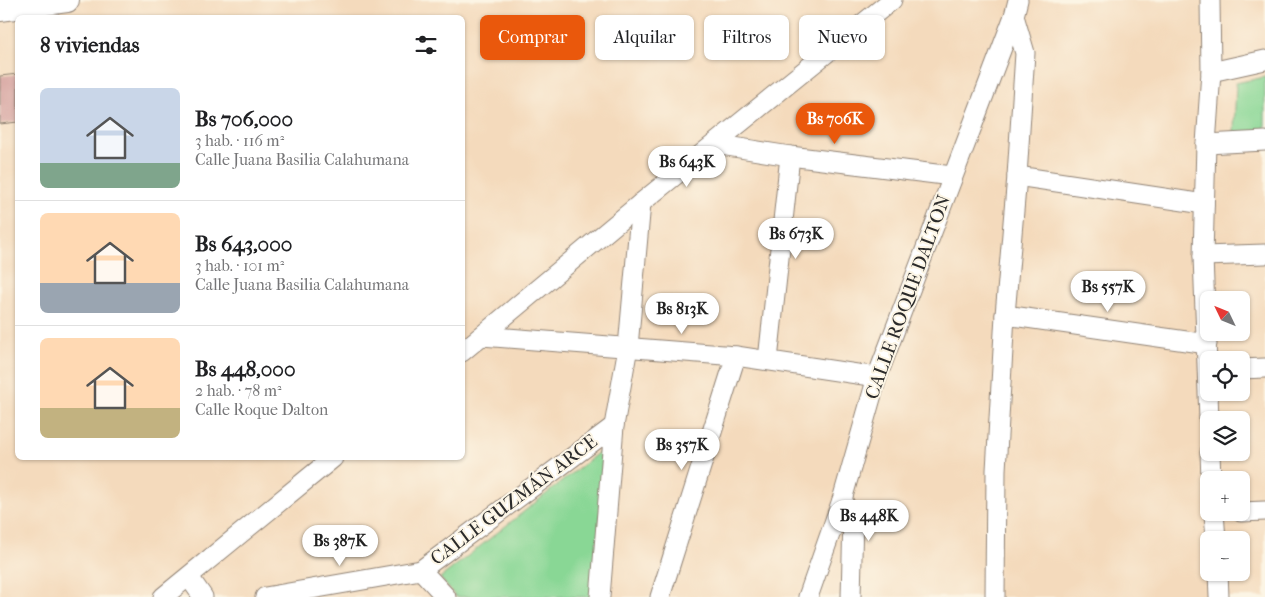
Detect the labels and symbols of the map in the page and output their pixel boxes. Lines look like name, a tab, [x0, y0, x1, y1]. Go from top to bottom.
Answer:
pin: Bs 706K	[789, 102, 881, 145]
pin: Bs 643K	[641, 146, 733, 188]
street label: CALLE ROQUE DALTON	[861, 191, 955, 402]
pin: Bs 673K	[750, 218, 842, 260]
pin: Bs 557K	[1062, 270, 1154, 313]
north arrow	[1200, 291, 1250, 341]
pin: Bs 813K	[636, 292, 728, 335]
pin: Bs 357K	[636, 428, 728, 471]
street label: CALLE GUZMÁN ARCE	[426, 430, 602, 570]
pin: Bs 448K	[823, 500, 915, 542]
pin: Bs 387K	[294, 524, 386, 567]

